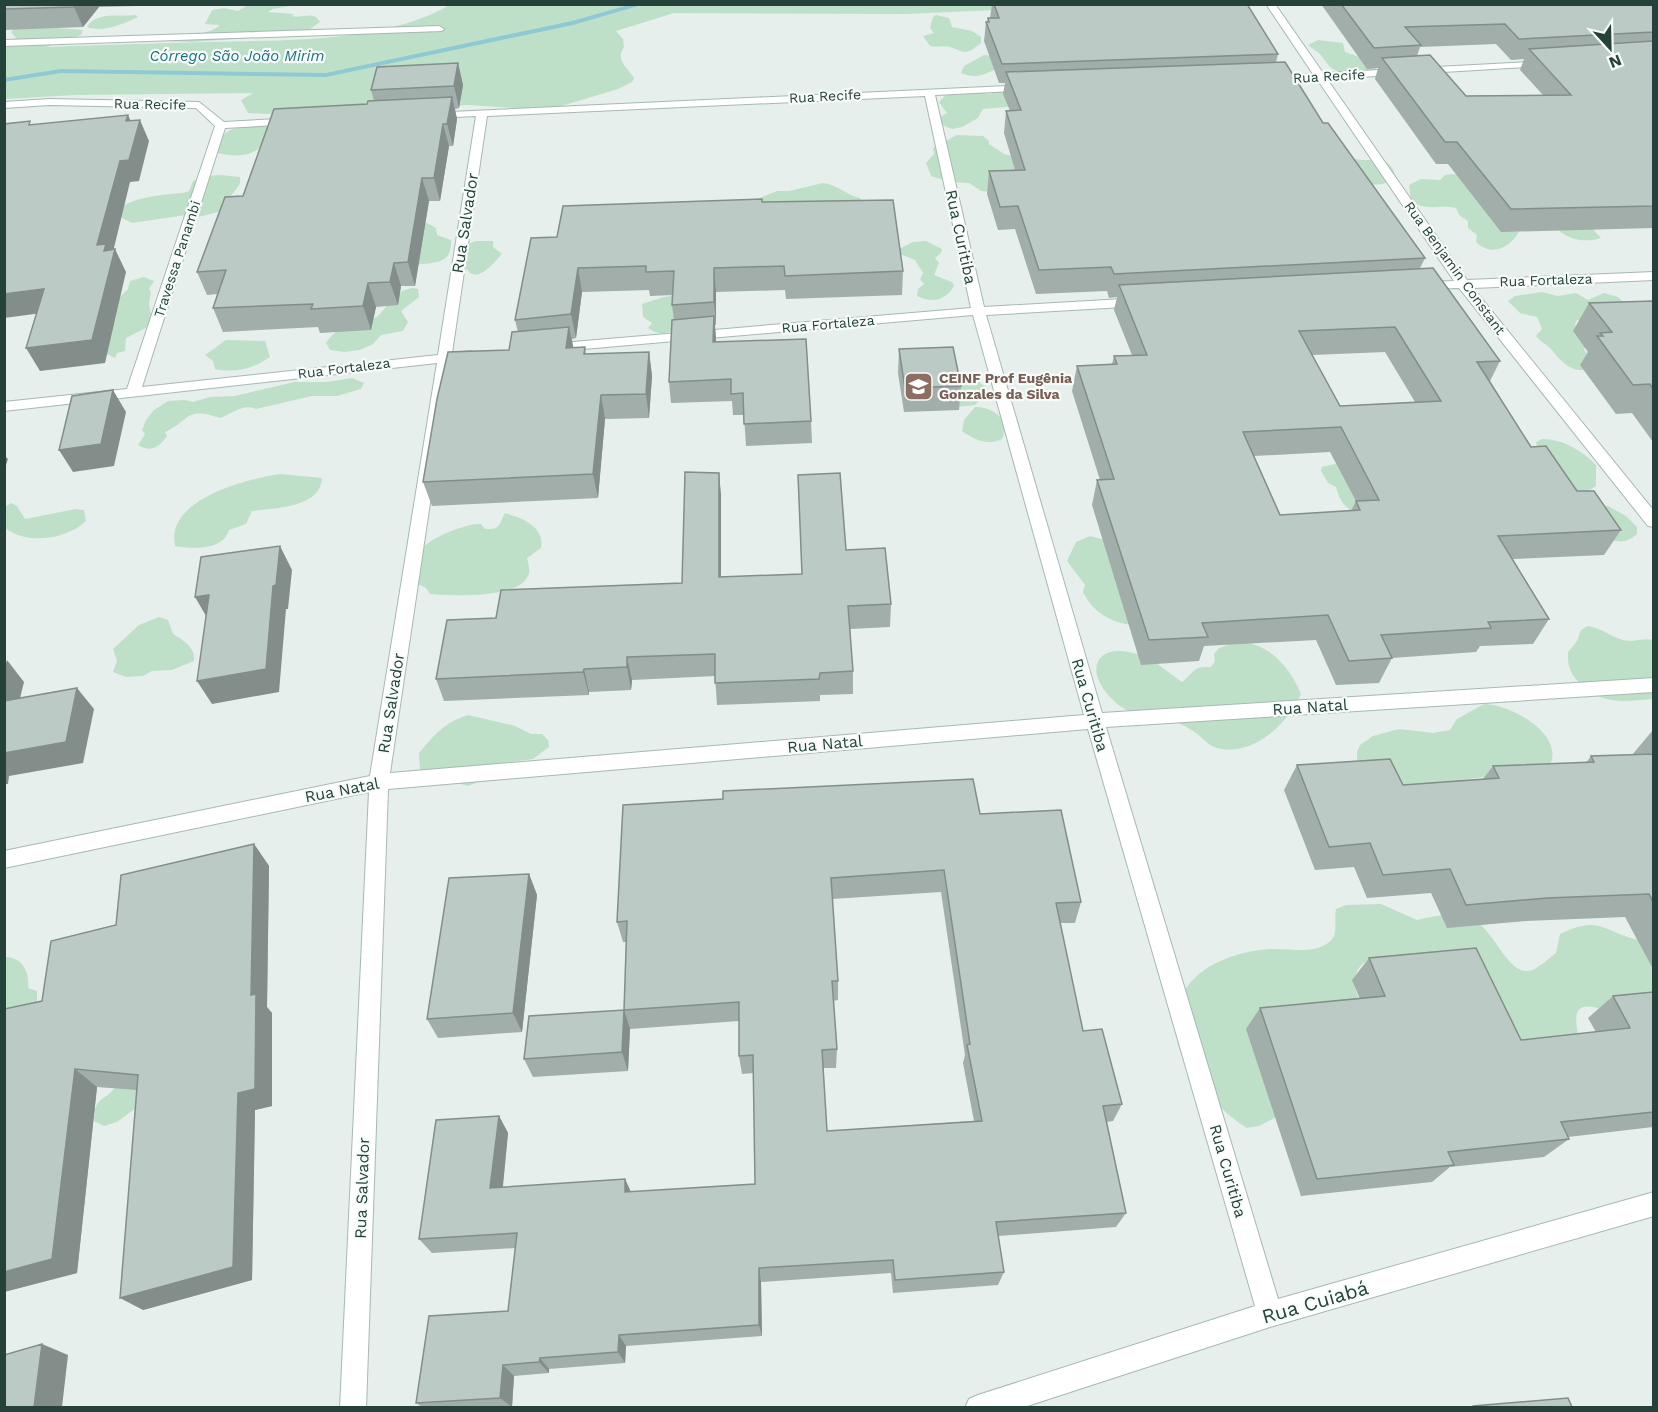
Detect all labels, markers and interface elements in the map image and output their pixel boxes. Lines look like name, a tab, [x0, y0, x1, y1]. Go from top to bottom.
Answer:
north arrow	[1580, 18, 1640, 78]
water label: Córrego São João Mirim	[150, 47, 324, 65]
text: N	[1606, 50, 1624, 72]
street label: Rua Recife	[1292, 66, 1366, 86]
street label: Rua Recife	[788, 86, 862, 106]
street label: Rua Recife	[114, 95, 186, 113]
street label: Rua Salvador	[448, 171, 482, 275]
street label: Rua Curitiba	[942, 188, 980, 286]
street label: Travessa Panambi	[151, 198, 203, 320]
street label: Rua Benjamin Constant	[1401, 198, 1509, 338]
street label: Rua Fortaleza	[1499, 270, 1593, 290]
street label: Rua Fortaleza	[781, 312, 875, 336]
street label: Rua Fortaleza	[297, 354, 391, 382]
school or university icon: CEINF Prof Eugênia Gonzales da Silva	[902, 370, 934, 402]
place label: CEINF Prof Eugênia Gonzales da Silva	[939, 370, 1073, 402]
street label: Rua Salvador	[374, 651, 408, 755]
street label: Rua Curitiba	[1068, 656, 1112, 754]
street label: Rua Natal	[1272, 695, 1348, 719]
street label: Rua Natal	[787, 731, 864, 757]
street label: Rua Natal	[303, 773, 381, 807]
street label: Rua Curitiba	[1206, 1122, 1250, 1220]
street label: Rua Salvador	[351, 1136, 373, 1239]
street label: Rua Cuiabá	[1259, 1275, 1371, 1329]

